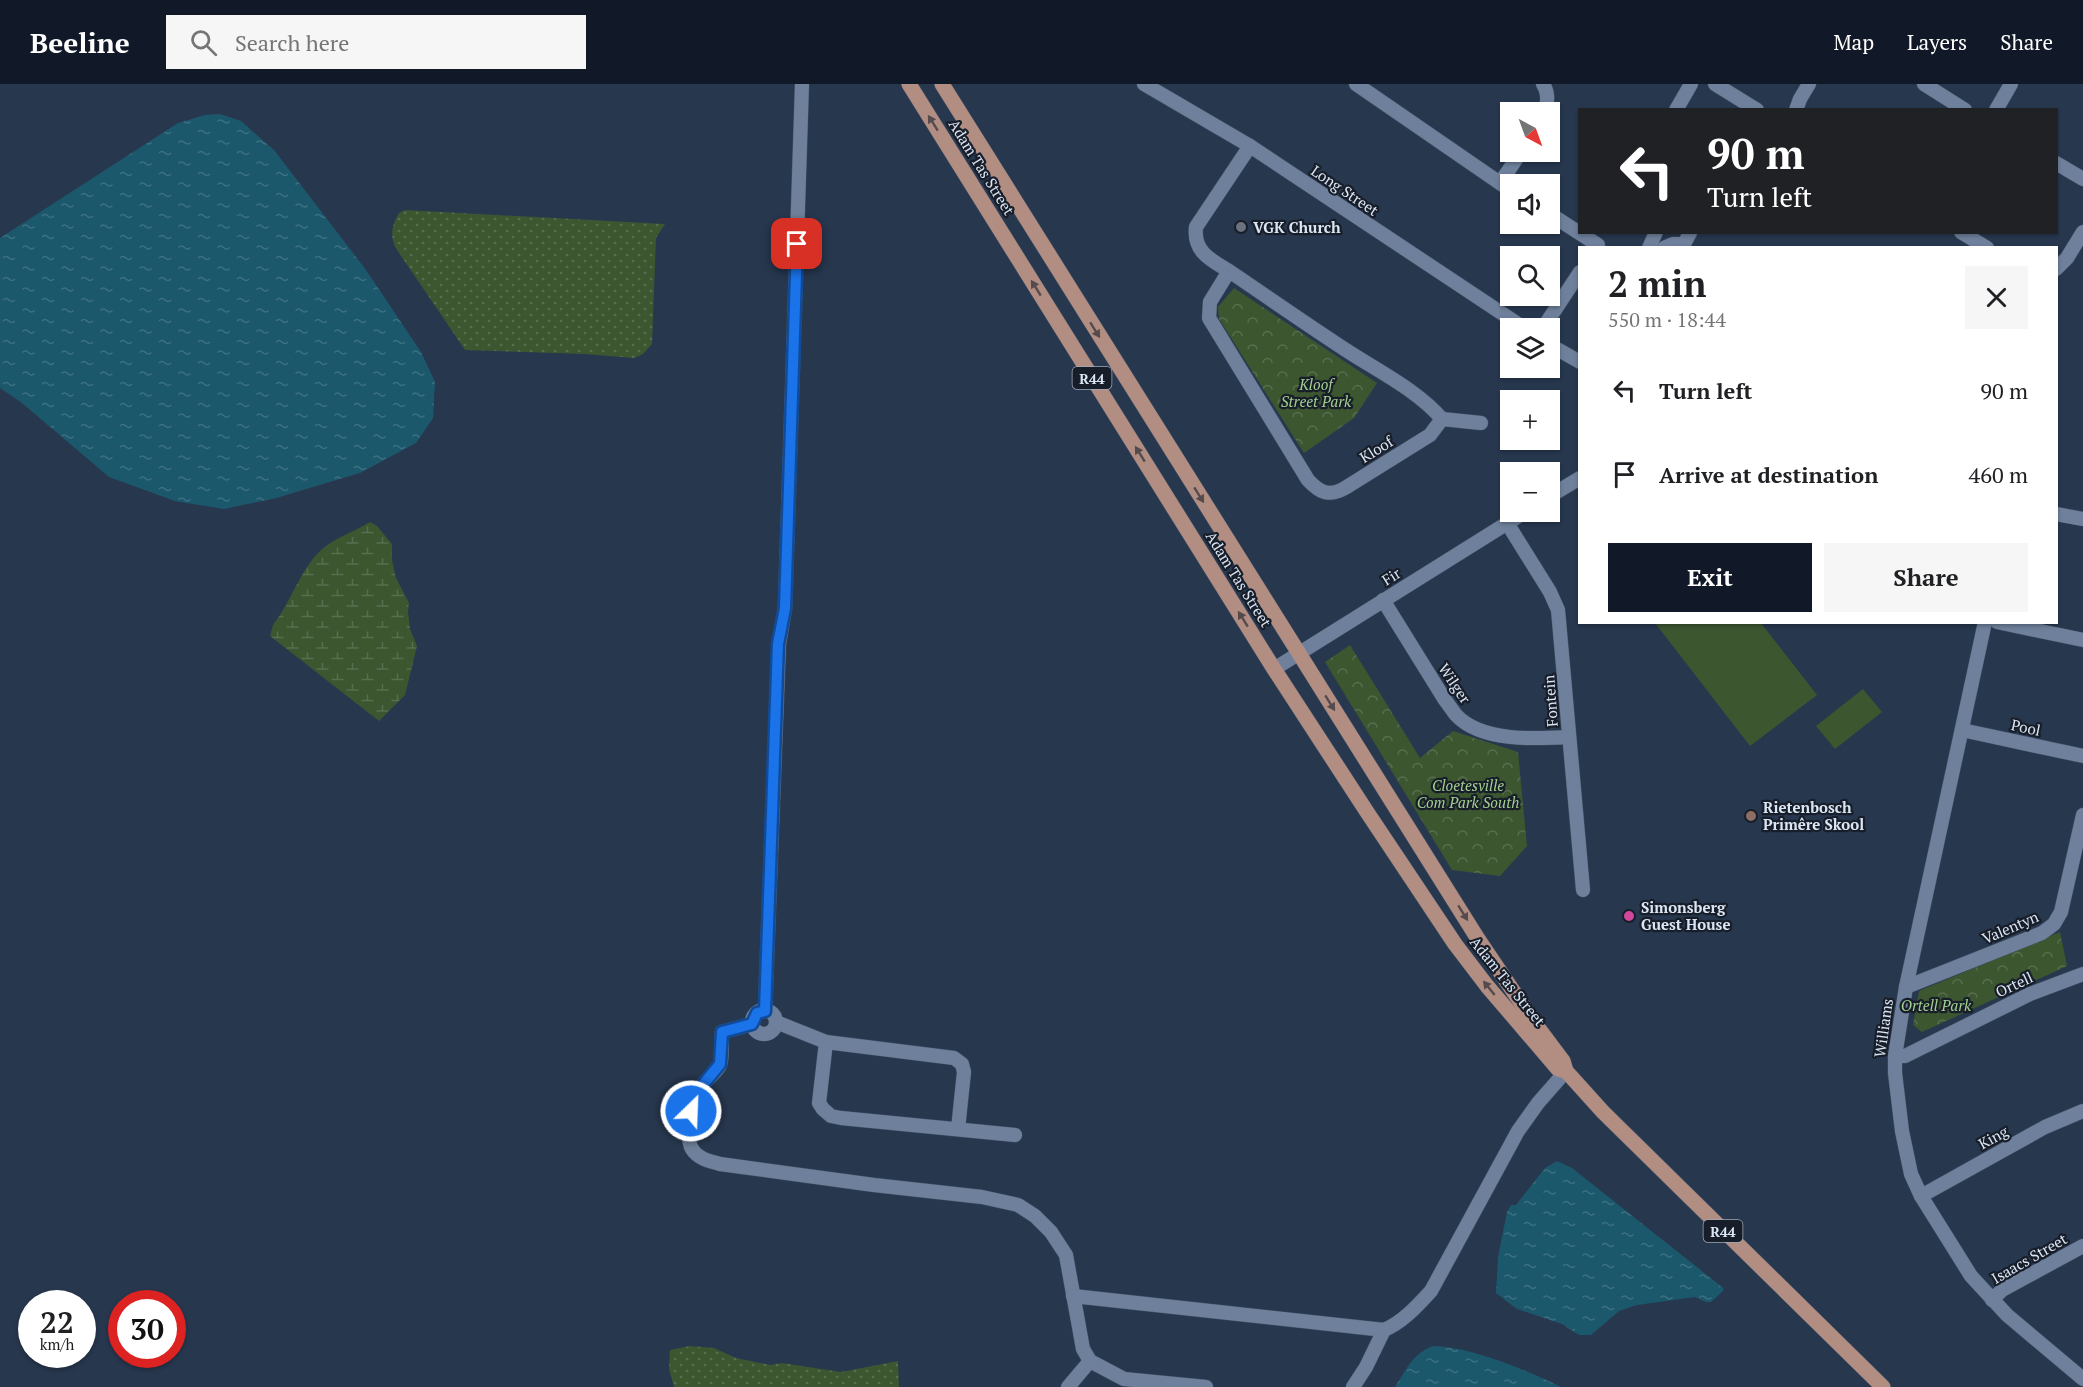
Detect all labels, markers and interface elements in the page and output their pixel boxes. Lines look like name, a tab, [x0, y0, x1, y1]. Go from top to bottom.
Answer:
search box	[166, 15, 586, 69]
text: Beeline	[30, 24, 130, 61]
icon: search	[187, 26, 220, 59]
text: Search here	[235, 28, 349, 57]
text: Map	[1833, 28, 1874, 56]
text: Layers	[1907, 28, 1967, 56]
text: Share	[2000, 28, 2053, 56]
north arrow	[1500, 102, 1560, 162]
map controls	[1500, 102, 1560, 522]
one-way arrow	[928, 115, 939, 131]
street label: Adam Tas Street	[945, 115, 1020, 219]
text: 90 m	[1707, 125, 1805, 181]
icon: left	[1608, 132, 1686, 210]
street label: Long Street	[1307, 160, 1383, 220]
button: sound	[1500, 174, 1560, 234]
text: Turn left	[1707, 179, 1812, 215]
place label: VGK Church	[1253, 217, 1341, 237]
pin	[771, 218, 822, 269]
marker: VGK Church	[1234, 220, 1248, 234]
icon: arrive	[780, 227, 813, 260]
button: search	[1500, 246, 1560, 306]
text: 2 min	[1608, 260, 1706, 307]
button: close	[1965, 266, 2028, 329]
one-way arrow	[1031, 280, 1042, 296]
text: 550 m · 18:44	[1608, 306, 1726, 333]
button: layers	[1500, 318, 1560, 378]
one-way arrow	[1089, 322, 1100, 338]
road number: R44	[1072, 367, 1112, 389]
park label: Kloof Street Park	[1281, 374, 1352, 411]
icon: left	[1608, 374, 1641, 407]
text: Turn left	[1659, 376, 1752, 405]
text: 90 m	[1980, 376, 2028, 405]
button: +	[1500, 390, 1560, 450]
street label: Kloof	[1355, 431, 1397, 467]
one-way arrow	[1134, 446, 1145, 462]
icon: arrive	[1608, 458, 1641, 491]
text: Arrive at destination	[1659, 460, 1878, 489]
text: 460 m	[1968, 460, 2028, 489]
button: −	[1500, 462, 1560, 522]
one-way arrow	[1193, 487, 1204, 503]
street label: Adam Tas Street	[1202, 527, 1277, 631]
button: Exit	[1608, 543, 1812, 612]
button: Share	[1824, 543, 2028, 612]
street label: Fir	[1378, 563, 1404, 589]
one-way arrow	[1238, 611, 1249, 627]
street label: Wilger	[1434, 659, 1476, 707]
street label: Fontein	[1538, 674, 1562, 728]
one-way arrow	[1324, 695, 1335, 711]
street label: Pool	[2009, 714, 2043, 740]
park label: Cloetesville Com Park South	[1417, 775, 1519, 812]
place label: Rietenbosch Primêre Skool	[1763, 797, 1864, 834]
marker: Rietenbosch Primêre Skool	[1744, 809, 1758, 823]
place label: Simonsberg Guest House	[1641, 897, 1730, 934]
one-way arrow	[1457, 905, 1468, 921]
street label: Valentyn	[1979, 906, 2041, 948]
marker: Simonsberg Guest House	[1622, 909, 1636, 923]
street label: Adam Tas Street	[1466, 932, 1550, 1030]
street label: Ortell	[1992, 967, 2036, 1001]
one-way arrow	[1482, 980, 1495, 996]
park label: Ortell Park	[1901, 995, 1972, 1015]
street label: Williams	[1869, 997, 1897, 1059]
position arrow	[659, 1079, 723, 1143]
street label: King	[1975, 1120, 2012, 1153]
road number: R44	[1704, 1220, 1742, 1242]
street label: Isaacs Street	[1988, 1228, 2071, 1288]
speed limit sign: 30	[108, 1290, 186, 1368]
text: 22	[40, 1302, 74, 1342]
text: km/h	[40, 1334, 74, 1354]

